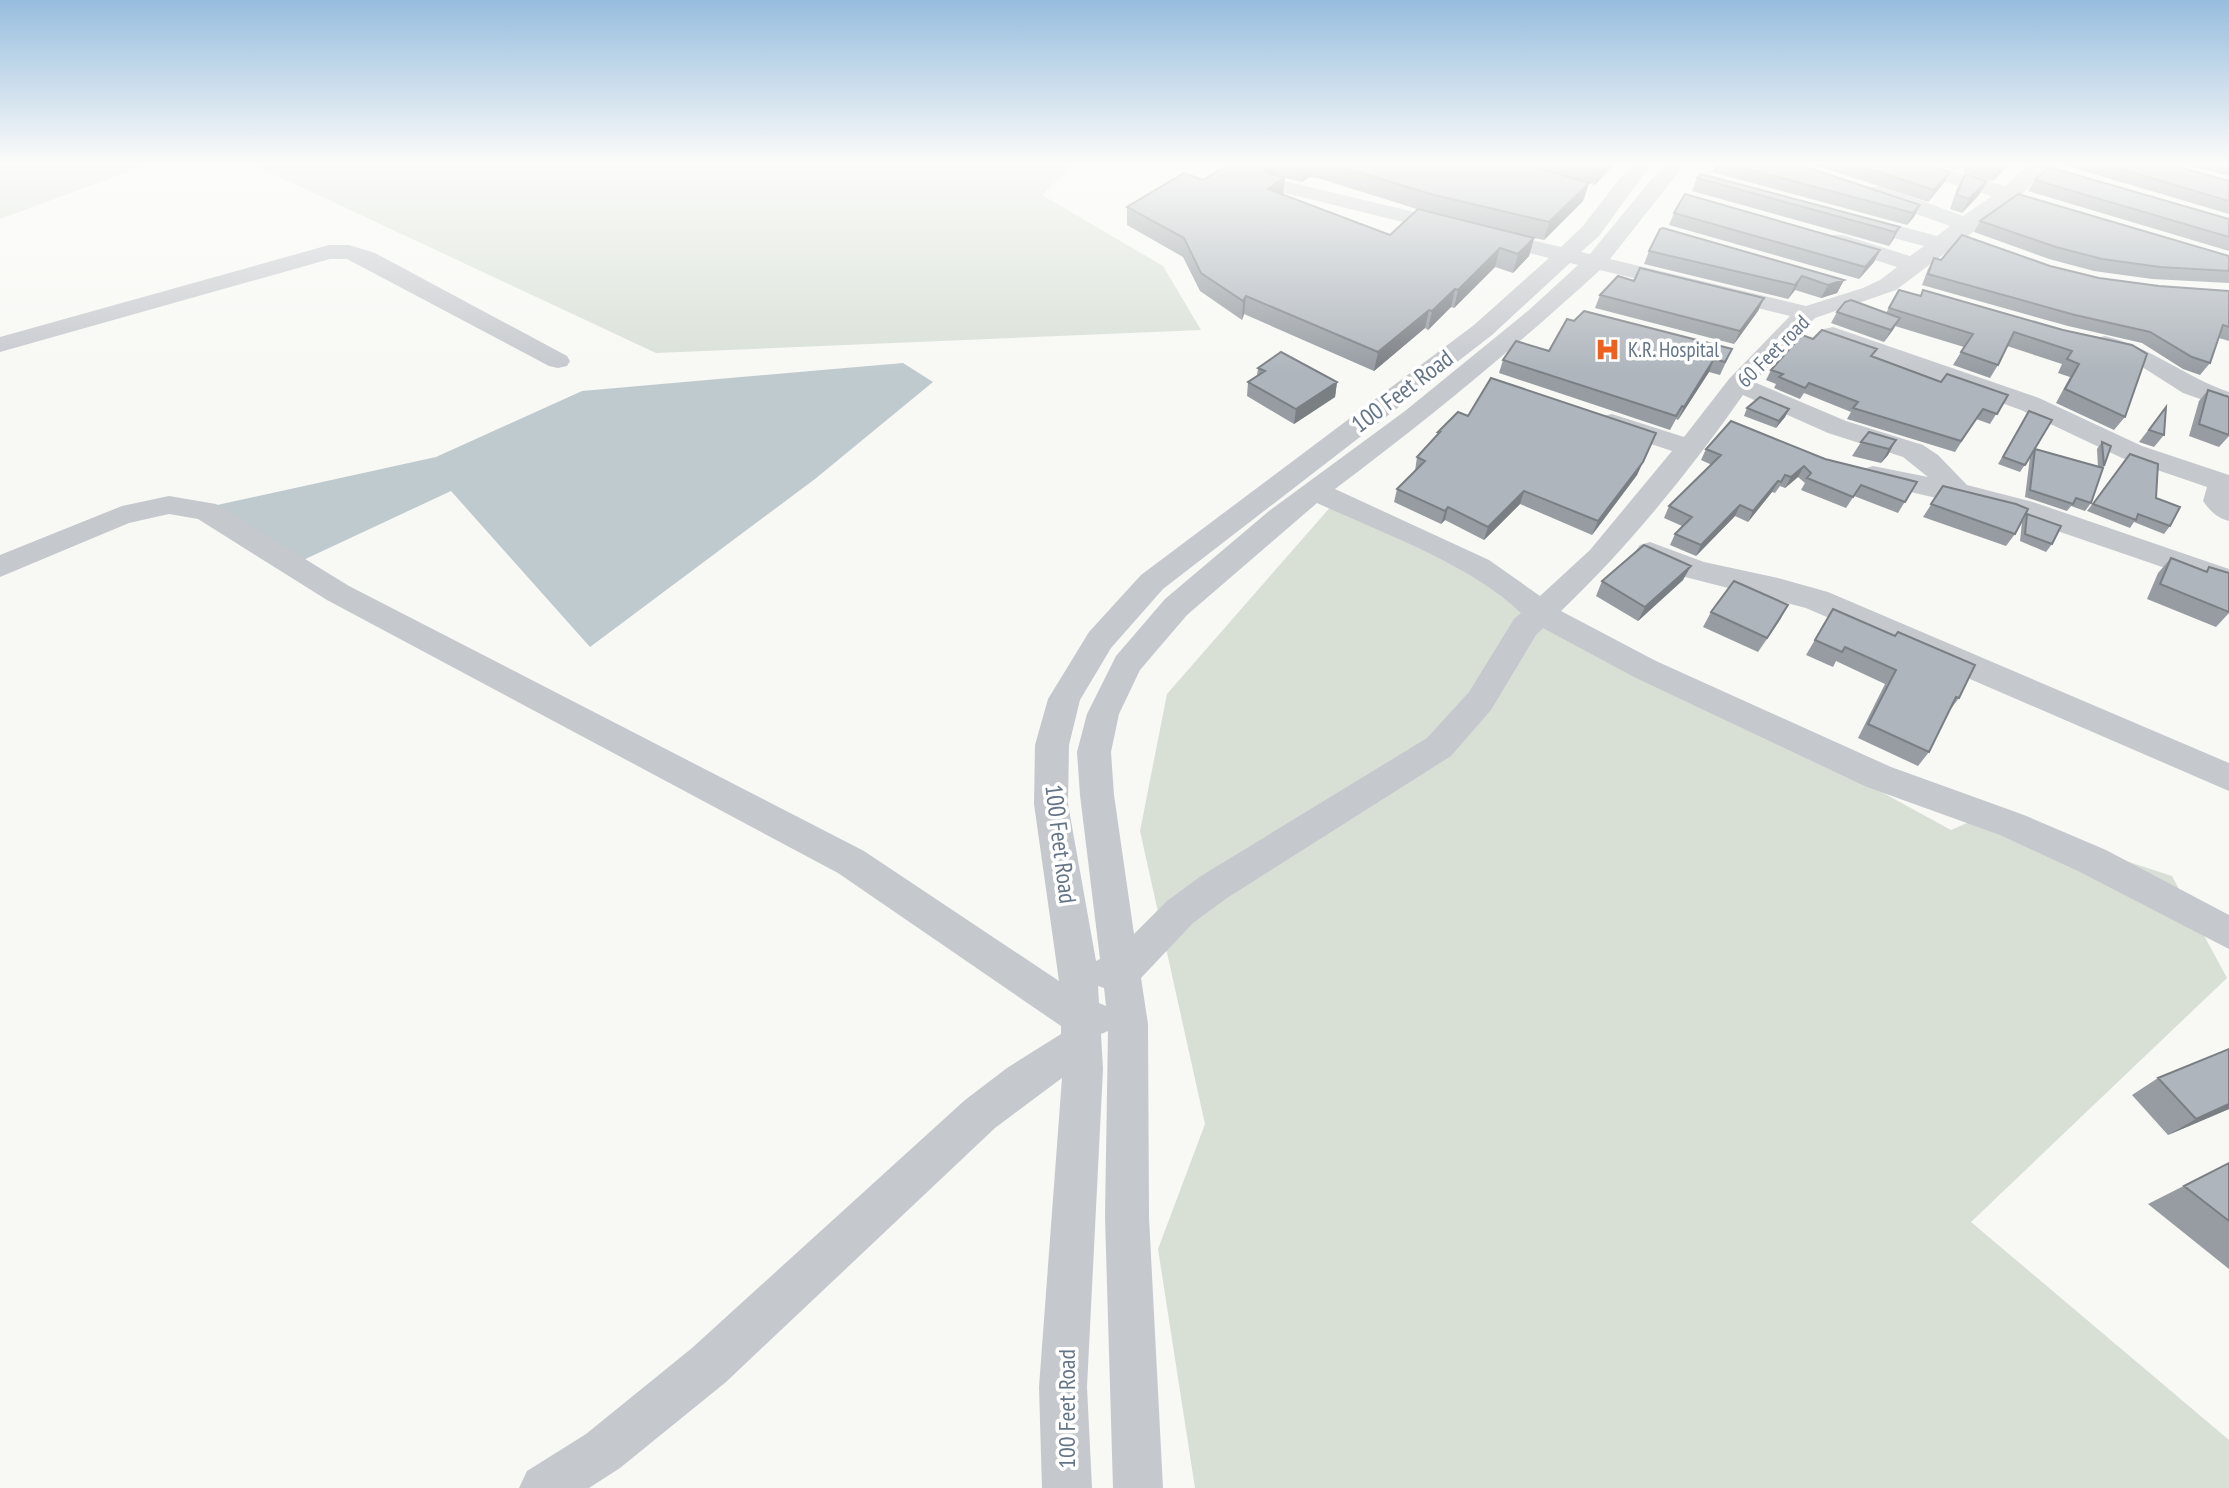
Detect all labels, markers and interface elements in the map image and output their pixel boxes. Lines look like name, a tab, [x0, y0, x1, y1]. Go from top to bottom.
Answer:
street label: 60 Feet road	[1731, 309, 1815, 393]
hospital icon: K.R. Hospital	[1594, 335, 1622, 363]
place label: K.R. Hospital	[1628, 336, 1719, 363]
street label: 100 Feet Road	[1345, 343, 1459, 439]
street label: 100 Feet Road	[1038, 783, 1084, 905]
street label: 100 Feet Road	[1051, 1349, 1082, 1469]

